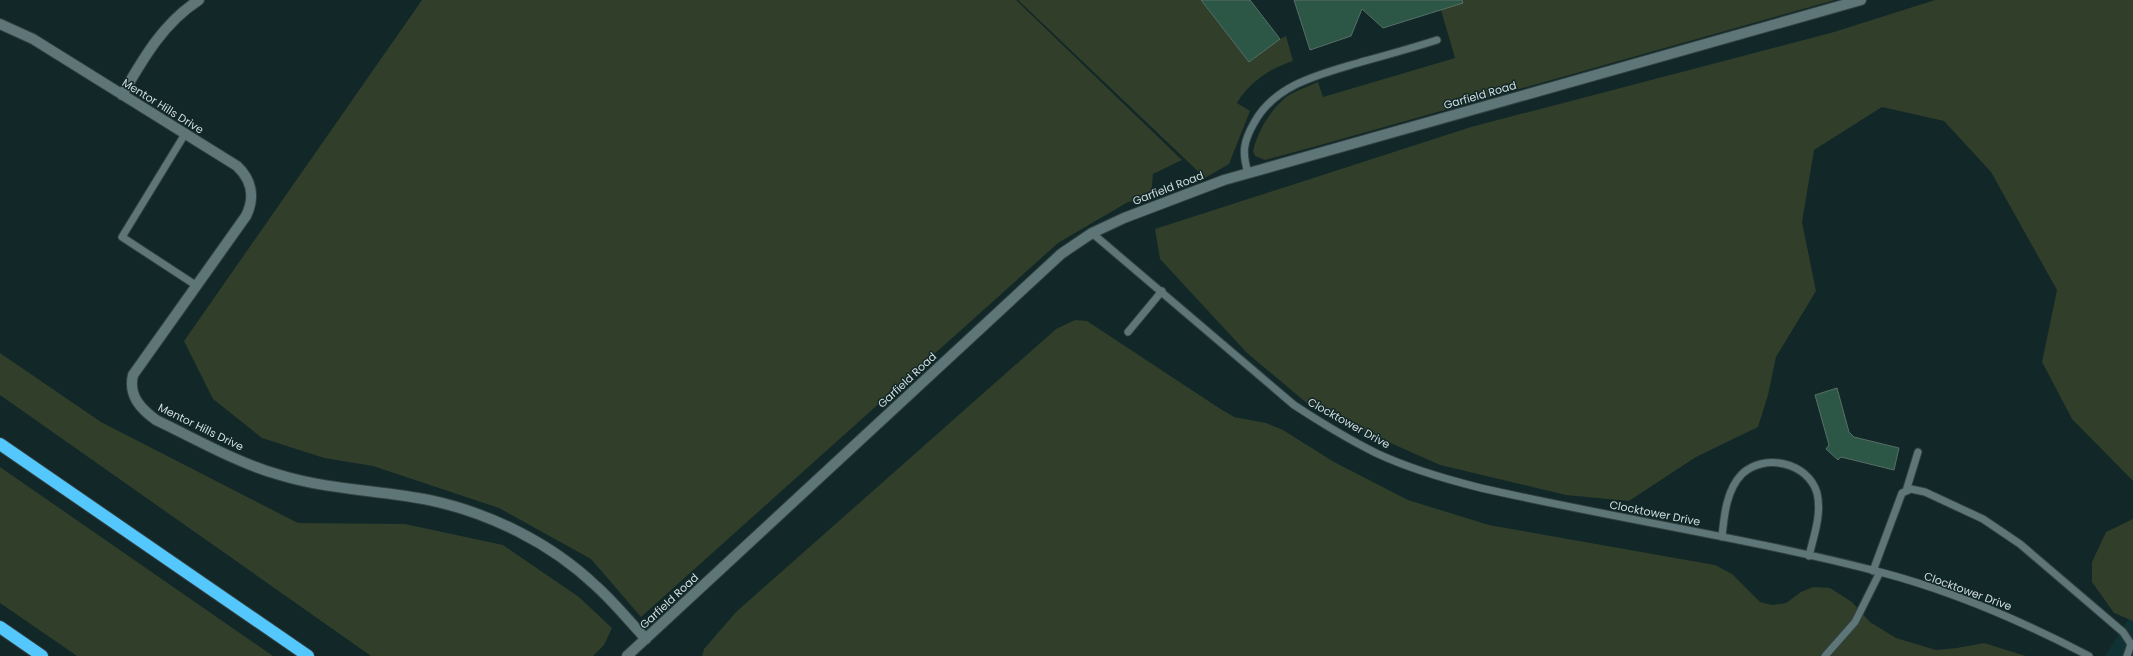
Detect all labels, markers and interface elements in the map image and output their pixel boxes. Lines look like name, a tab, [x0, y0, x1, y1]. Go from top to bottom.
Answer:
street label: Mentor Hills Drive	[119, 74, 207, 138]
street label: Garfield Road	[1442, 77, 1518, 113]
street label: Garfield Road	[1130, 167, 1206, 209]
street label: Garfield Road	[874, 349, 940, 411]
street label: Clocktower Drive	[1305, 394, 1393, 452]
street label: Mentor Hills Drive	[156, 399, 247, 455]
street label: Clocktower Drive	[1608, 496, 1702, 530]
street label: Clocktower Drive	[1922, 568, 2014, 614]
street label: Garfield Road	[636, 570, 702, 632]

